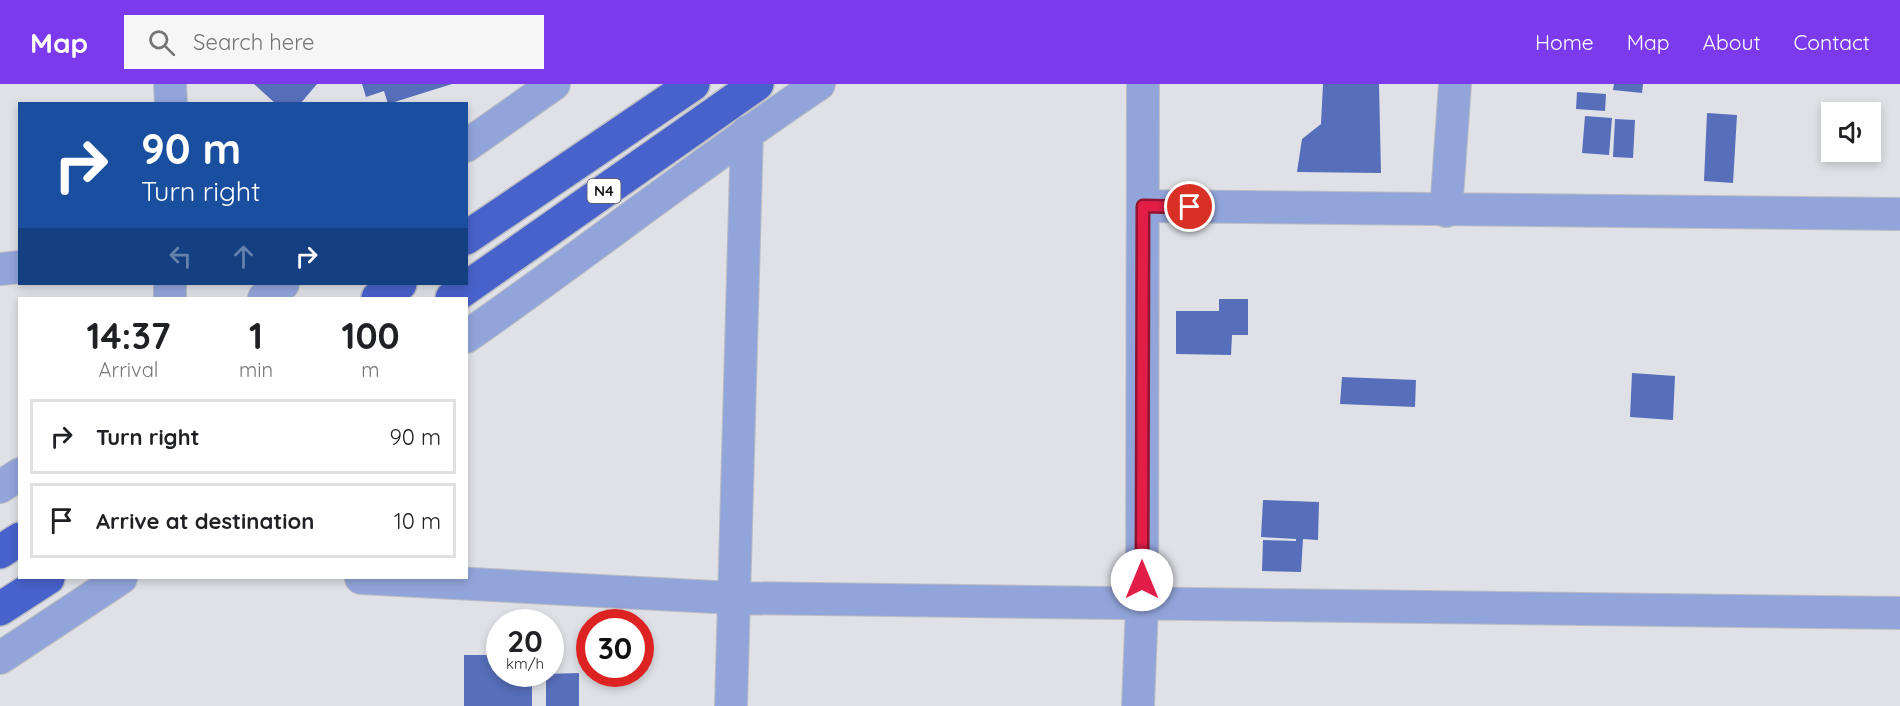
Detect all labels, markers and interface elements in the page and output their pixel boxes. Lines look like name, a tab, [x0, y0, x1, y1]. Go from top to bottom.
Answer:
search box	[124, 15, 544, 69]
text: Map	[30, 25, 88, 60]
icon: search	[145, 26, 178, 59]
text: Search here	[193, 28, 315, 56]
text: Home	[1535, 29, 1594, 55]
text: Map	[1627, 29, 1670, 55]
text: About	[1703, 29, 1761, 55]
text: Contact	[1794, 29, 1870, 55]
map controls	[1821, 102, 1881, 162]
button: sound	[1821, 102, 1881, 162]
text: 90 m	[141, 122, 241, 175]
icon: right	[42, 126, 120, 204]
text: Turn right	[141, 174, 260, 208]
road number: N4	[588, 179, 620, 203]
pin	[1164, 181, 1215, 232]
icon: arrive	[1173, 190, 1206, 223]
icon: left	[164, 240, 197, 273]
icon: ahead	[227, 240, 260, 273]
icon: right	[290, 240, 323, 273]
text: 14:37	[86, 313, 171, 358]
text: 1	[249, 313, 263, 358]
text: 100	[341, 313, 400, 358]
text: Arrival	[99, 357, 158, 382]
text: min	[239, 357, 273, 382]
text: m	[361, 357, 380, 382]
icon: right	[45, 420, 78, 453]
text: Turn right	[96, 423, 200, 451]
text: 90 m	[390, 423, 441, 451]
icon: arrive	[45, 504, 78, 537]
text: Arrive at destination	[96, 507, 314, 535]
text: 10 m	[394, 507, 441, 535]
position arrow	[1110, 548, 1174, 612]
speed limit sign: 30	[576, 609, 654, 687]
text: 20	[507, 622, 543, 660]
text: km/h	[506, 654, 544, 673]

